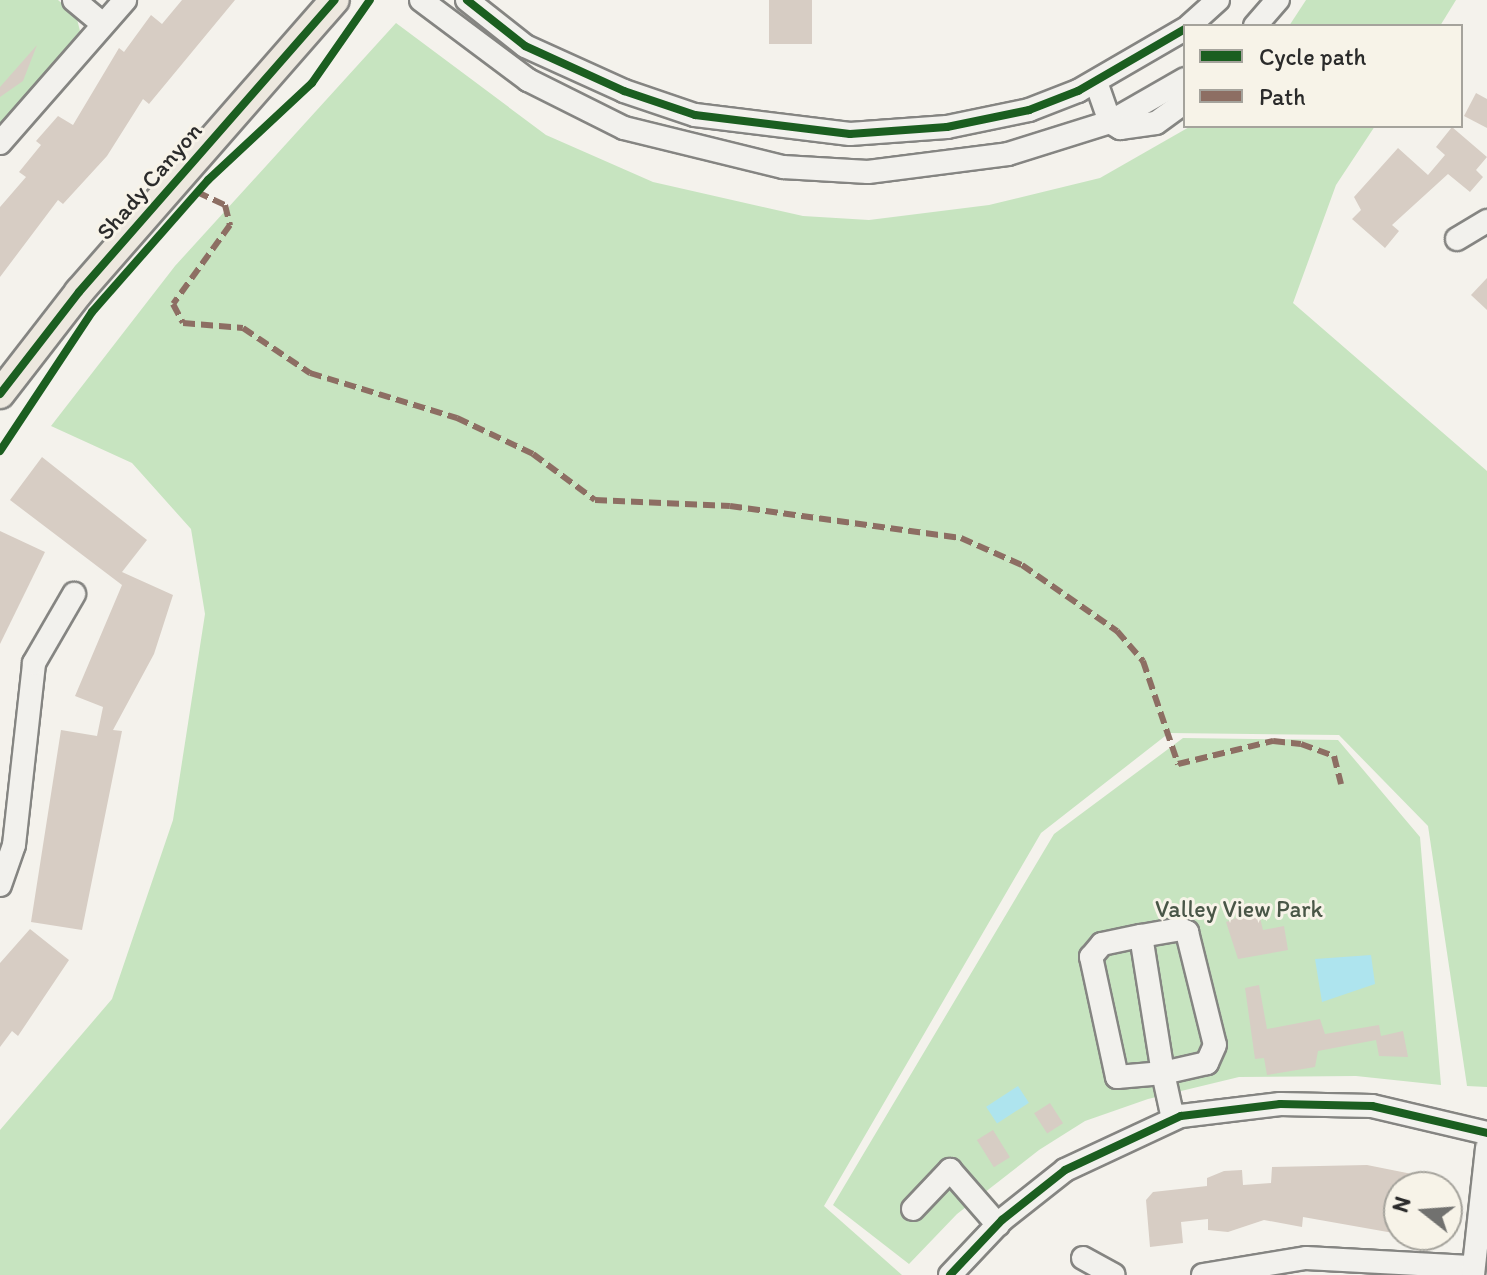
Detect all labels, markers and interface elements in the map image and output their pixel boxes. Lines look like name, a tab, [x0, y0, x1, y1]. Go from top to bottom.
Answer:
legend	[1183, 24, 1463, 128]
text: Cycle path	[1259, 42, 1366, 71]
text: Path	[1259, 82, 1306, 111]
street label: Shady Canyon	[90, 116, 208, 246]
park label: Valley View Park	[1155, 895, 1323, 923]
north arrow	[1383, 1171, 1463, 1251]
text: N	[1386, 1193, 1417, 1215]

